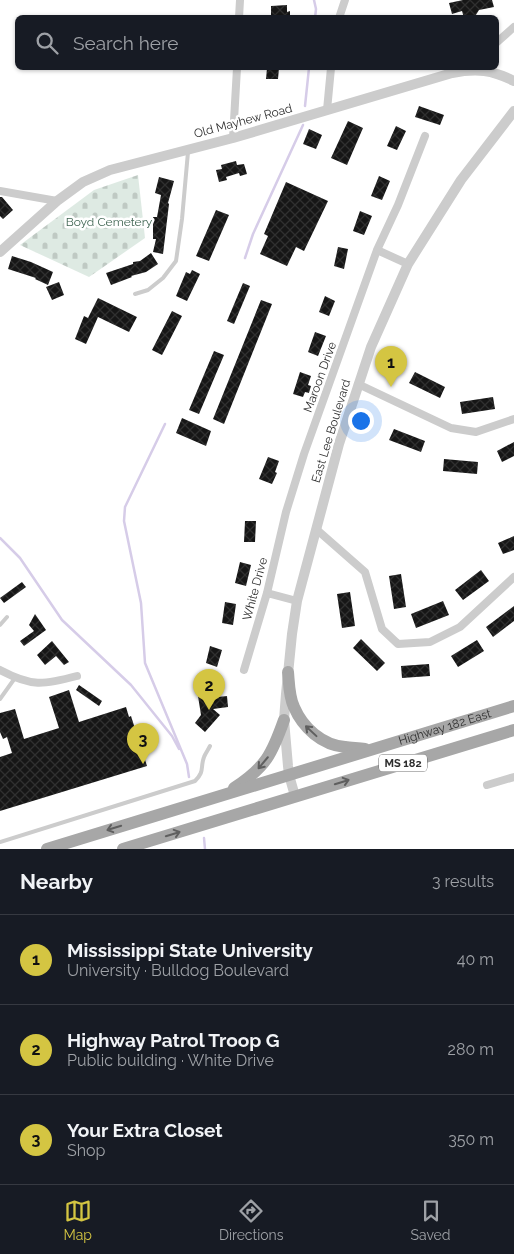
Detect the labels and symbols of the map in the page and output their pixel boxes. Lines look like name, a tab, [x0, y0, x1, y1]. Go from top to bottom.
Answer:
street label: Old Mayhew Road	[192, 101, 294, 141]
park label: Boyd Cemetery	[66, 215, 153, 229]
street label: Maroon Drive	[301, 340, 339, 414]
pin: 1	[375, 346, 407, 387]
street label: East Lee Boulevard	[309, 378, 353, 484]
your location	[348, 408, 374, 434]
street label: White Drive	[240, 556, 270, 622]
pin: 2	[193, 669, 225, 710]
street label: Highway 182 East	[397, 706, 493, 748]
pin: 3	[127, 723, 159, 764]
one-way arrow	[304, 725, 317, 737]
road number: MS 182	[379, 754, 427, 771]
one-way arrow	[258, 756, 269, 769]
one-way arrow	[334, 776, 350, 786]
one-way arrow	[106, 824, 122, 834]
one-way arrow	[165, 828, 181, 838]

